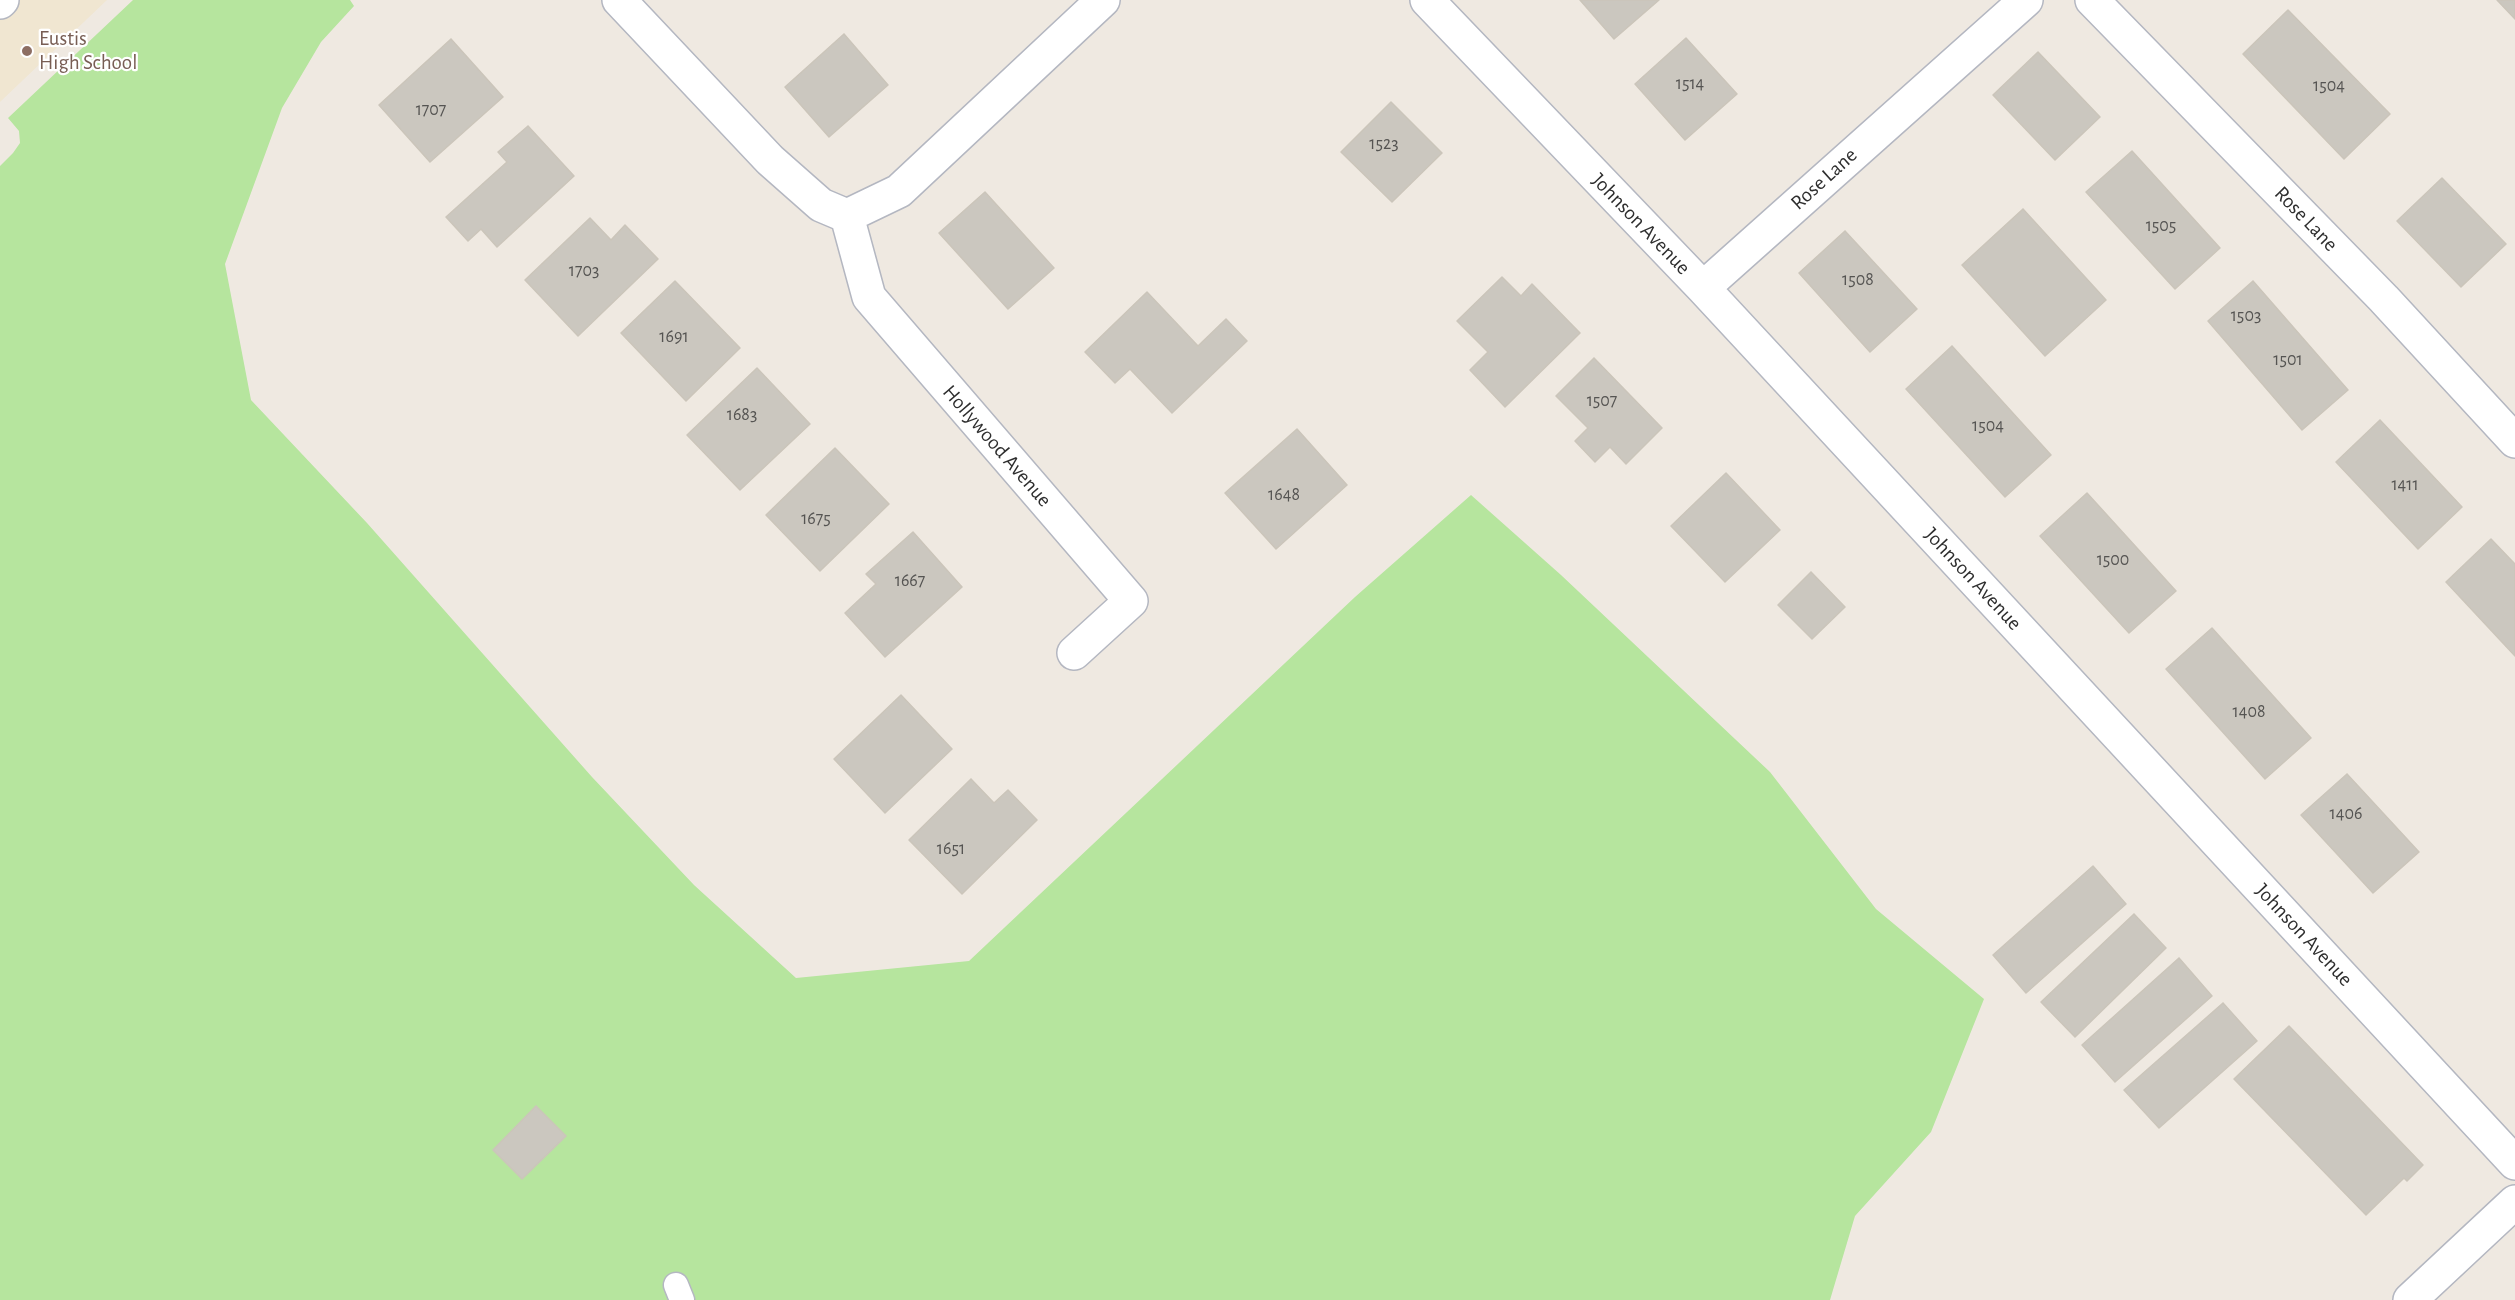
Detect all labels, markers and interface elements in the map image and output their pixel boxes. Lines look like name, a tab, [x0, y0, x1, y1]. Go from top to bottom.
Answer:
place label: Eustis High School	[39, 26, 137, 76]
marker: Eustis High School	[20, 44, 34, 58]
house number: 1514	[1676, 73, 1704, 95]
house number: 1504	[2313, 75, 2345, 97]
house number: 1707	[416, 99, 446, 121]
house number: 1523	[1369, 133, 1399, 155]
street label: Rose Lane	[1786, 143, 1862, 215]
street label: Johnson Avenue	[1586, 168, 1696, 280]
street label: Rose Lane	[2269, 181, 2343, 257]
house number: 1505	[2146, 215, 2176, 237]
house number: 1703	[569, 260, 599, 282]
house number: 1508	[1842, 269, 1874, 291]
house number: 1503	[2231, 305, 2261, 327]
house number: 1691	[659, 326, 689, 348]
house number: 1501	[2273, 349, 2303, 371]
street label: Hollywood Avenue	[937, 380, 1057, 512]
house number: 1507	[1587, 390, 1617, 412]
house number: 1683	[727, 404, 757, 426]
house number: 1504	[1972, 415, 2004, 437]
house number: 1411	[2391, 474, 2419, 496]
house number: 1648	[1268, 484, 1300, 506]
house number: 1675	[801, 508, 831, 530]
street label: Johnson Avenue	[1919, 522, 2027, 636]
house number: 1500	[2097, 549, 2129, 571]
house number: 1667	[895, 570, 925, 592]
house number: 1408	[2233, 701, 2265, 723]
house number: 1406	[2330, 803, 2362, 825]
house number: 1651	[937, 838, 965, 860]
street label: Johnson Avenue	[2250, 878, 2358, 992]

